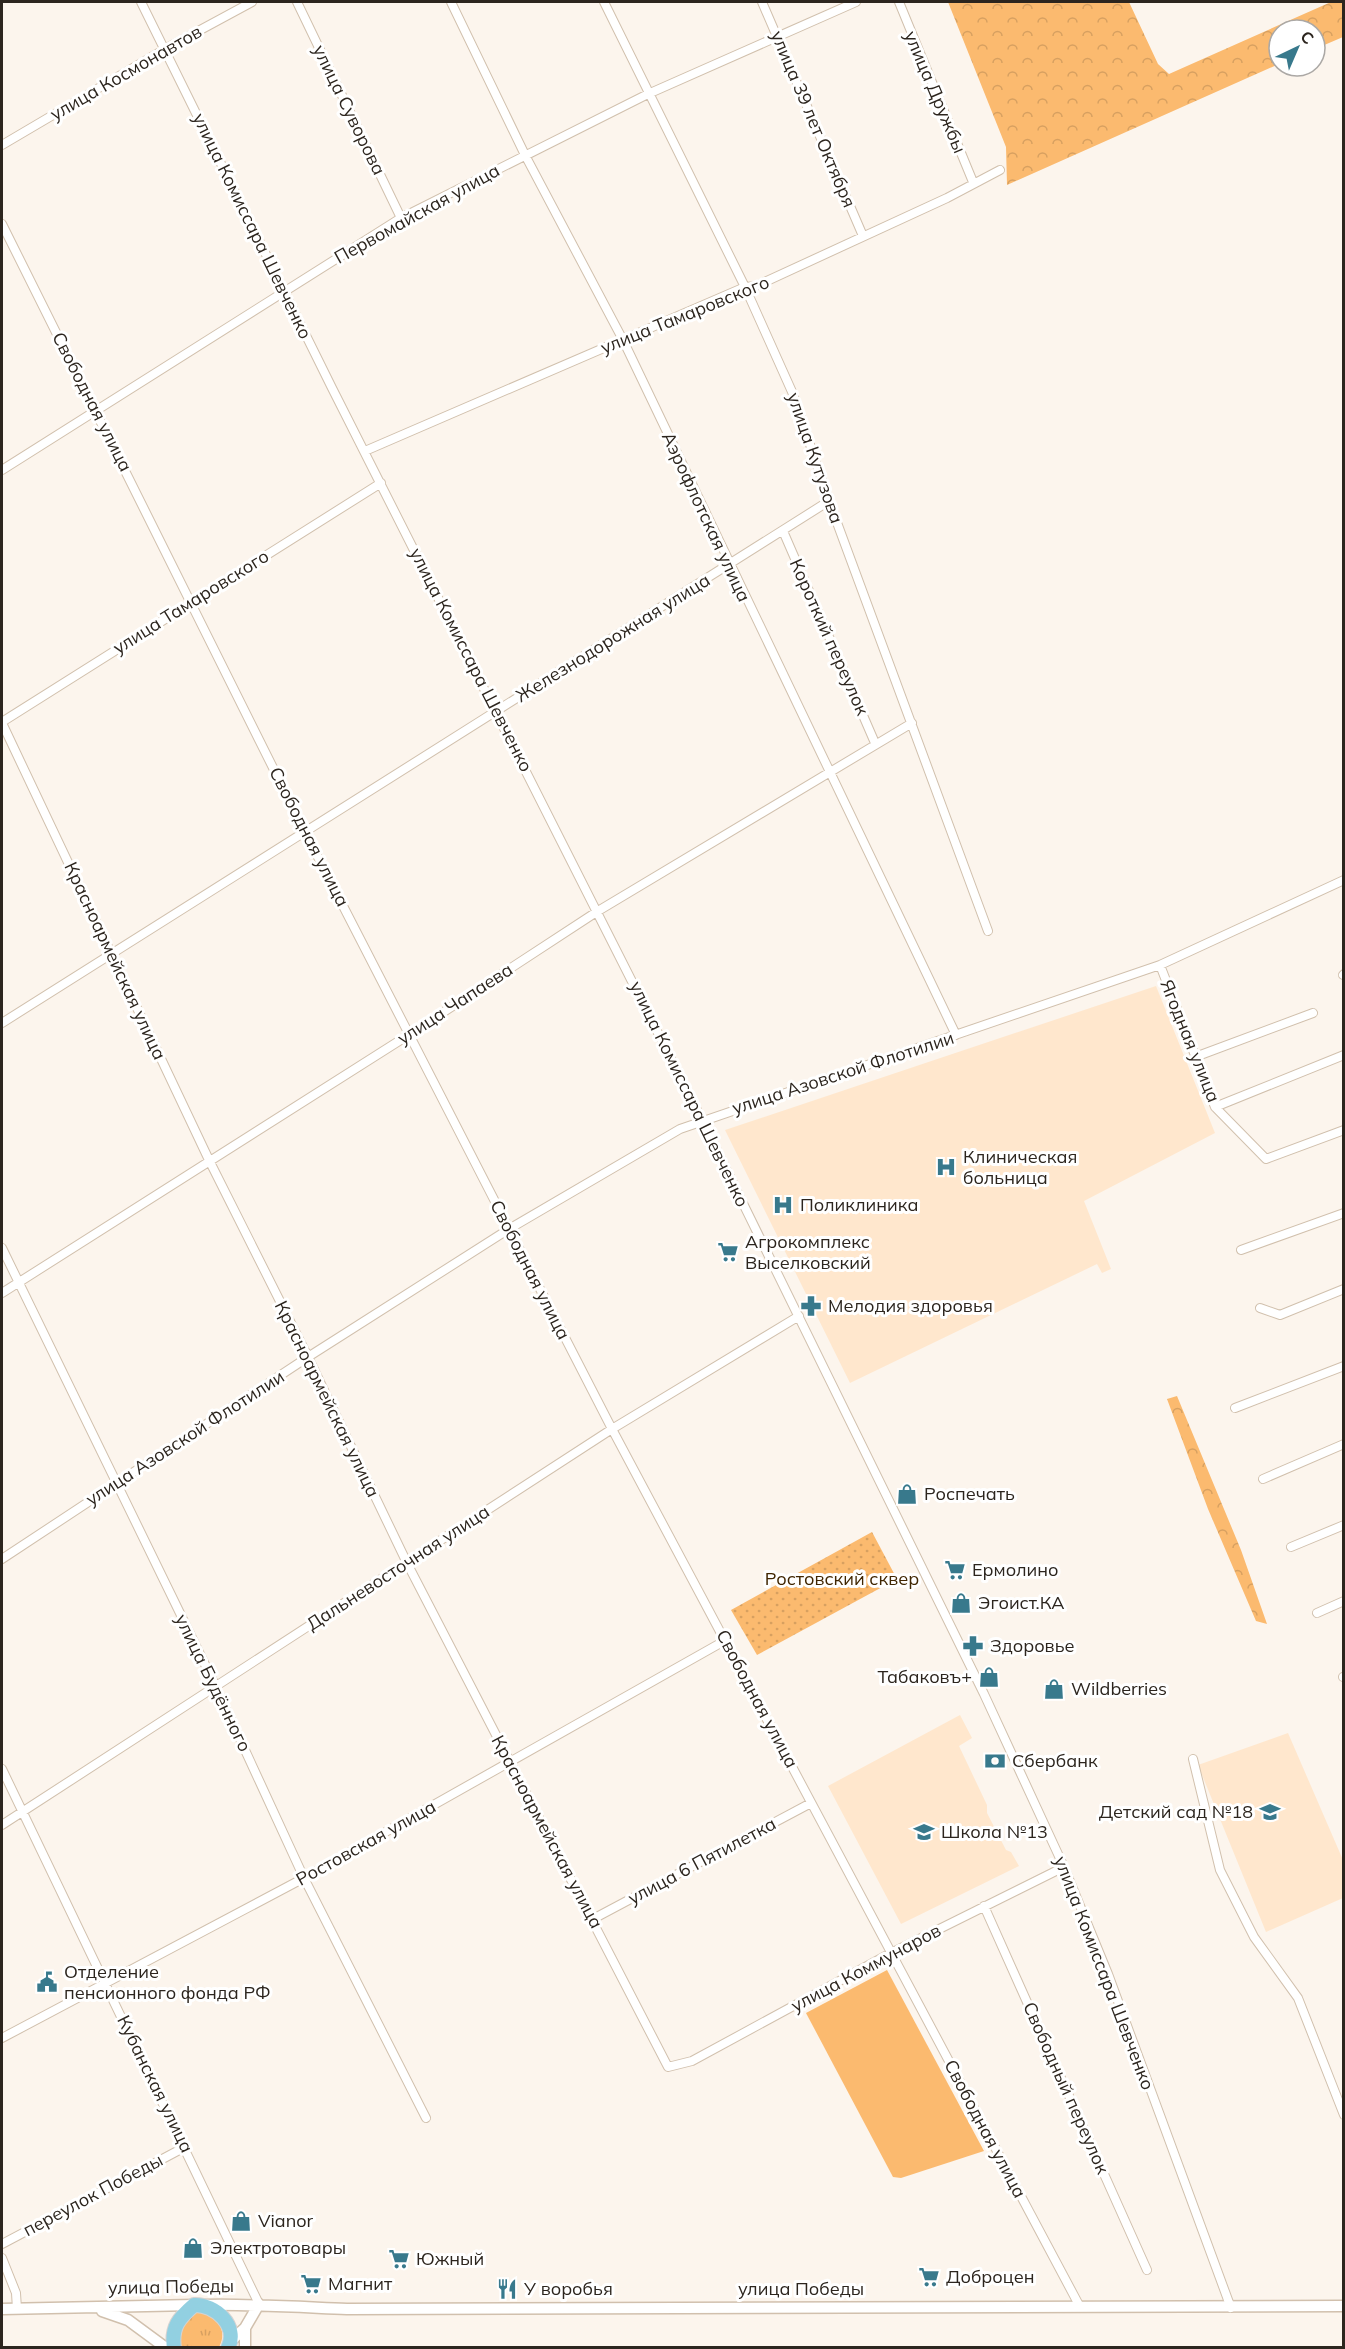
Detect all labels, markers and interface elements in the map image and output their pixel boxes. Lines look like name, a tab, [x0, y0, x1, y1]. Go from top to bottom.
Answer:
north arrow	[1267, 18, 1327, 78]
street label: улица Космонавтов	[46, 20, 206, 125]
text: С	[1297, 26, 1318, 48]
street label: улица 39 лет Октября	[766, 27, 861, 211]
street label: улица Дружбы	[899, 27, 972, 156]
street label: улица Суворова	[308, 41, 391, 179]
street label: улица Комиссара Шевченко	[188, 109, 317, 342]
street label: Первомайская улица	[330, 158, 504, 269]
street label: улица Тамаровского	[597, 270, 773, 359]
street label: Свободная улица	[47, 328, 138, 475]
street label: улица Кутузова	[782, 389, 849, 526]
street label: Аэрофлотская улица	[657, 428, 756, 605]
street label: улица Тамаровского	[108, 544, 273, 659]
street label: улица Комиссара Шевченко	[405, 544, 538, 776]
street label: Короткий переулок	[785, 555, 874, 719]
street label: Железнодорожная улица	[511, 568, 714, 707]
street label: Свободная улица	[264, 763, 355, 910]
street label: Красноармейская улица	[59, 858, 171, 1063]
street label: улица Чапаева	[393, 958, 517, 1050]
street label: Ягодная улица	[1155, 976, 1226, 1106]
street label: улица Комиссара Шевченко	[625, 977, 754, 1210]
street label: улица Азовской Флотилии	[729, 1026, 957, 1119]
place label: Клиническая больница	[963, 1145, 1077, 1189]
hospital icon: Клиническая больница	[934, 1155, 958, 1179]
hospital icon: Поликлиника	[771, 1193, 795, 1217]
place label: Поликлиника	[800, 1193, 918, 1216]
street label: Свободная улица	[485, 1196, 576, 1343]
place label: Агрокомплекс Выселковский	[745, 1230, 871, 1274]
supermarket icon: Агрокомплекс Выселковский	[716, 1240, 740, 1264]
pharmacy icon: Мелодия здоровья	[799, 1294, 823, 1318]
place label: Мелодия здоровья	[828, 1294, 993, 1317]
street label: Красноармейская улица	[270, 1297, 385, 1501]
street label: улица Азовской Флотилии	[81, 1365, 288, 1510]
shop icon: Роспечать	[895, 1482, 919, 1506]
place label: Роспечать	[924, 1482, 1015, 1505]
street label: Дальневосточная улица	[302, 1500, 494, 1635]
supermarket icon: Ермолино	[943, 1558, 967, 1582]
place label: Ермолино	[972, 1558, 1058, 1581]
park label: Ростовский сквер	[765, 1567, 919, 1590]
shop icon: Эгоист.КА	[949, 1591, 973, 1615]
place label: Эгоист.КА	[978, 1591, 1064, 1614]
street label: улица Будённого	[170, 1610, 257, 1755]
street label: Свободная улица	[711, 1626, 804, 1772]
pharmacy icon: Здоровье	[961, 1634, 985, 1658]
place label: Здоровье	[990, 1634, 1075, 1657]
place label: Табаковъ+	[878, 1665, 972, 1688]
shop icon: Табаковъ+	[977, 1665, 1001, 1689]
shop icon: Wildberries	[1042, 1677, 1066, 1701]
place label: Wildberries	[1071, 1677, 1167, 1700]
street label: Красноармейская улица	[487, 1731, 608, 1932]
bank icon: Сбербанк	[983, 1749, 1007, 1773]
place label: Сбербанк	[1012, 1749, 1098, 1772]
street label: Ростовская улица	[292, 1795, 440, 1891]
place label: Детский сад №18	[1099, 1800, 1253, 1823]
school or university icon: Детский сад №18	[1258, 1800, 1282, 1824]
street label: улица 6 Пятилетка	[624, 1812, 780, 1909]
school or university icon: Школа №13	[912, 1820, 936, 1844]
place label: Школа №13	[941, 1820, 1048, 1843]
street label: улица Комиссара Шевченко	[1049, 1853, 1160, 2093]
street label: улица Коммунаров	[787, 1918, 945, 2017]
place label: Отделение пенсионного фонда РФ	[64, 1960, 271, 2004]
public building icon: Отделение пенсионного фонда РФ	[35, 1970, 59, 1994]
street label: Свободный переулок	[1018, 1998, 1115, 2178]
street label: Кубанская улица	[112, 2011, 199, 2156]
street label: Свободная улица	[939, 2056, 1032, 2202]
street label: переулок Победы	[19, 2148, 167, 2241]
shop icon: Vianor	[229, 2209, 253, 2233]
place label: Vianor	[258, 2209, 313, 2232]
shop icon: Электротовары	[181, 2236, 205, 2260]
place label: Электротовары	[210, 2236, 346, 2259]
supermarket icon: Южный	[387, 2247, 411, 2271]
place label: Южный	[416, 2247, 484, 2270]
supermarket icon: Доброцен	[917, 2265, 941, 2289]
place label: Доброцен	[946, 2265, 1035, 2288]
supermarket icon: Магнит	[299, 2272, 323, 2296]
place label: Магнит	[328, 2272, 393, 2295]
street label: улица Победы	[108, 2274, 234, 2299]
restaurant icon: У воробья	[495, 2277, 519, 2301]
place label: У воробья	[523, 2277, 613, 2300]
street label: улица Победы	[738, 2277, 864, 2300]

